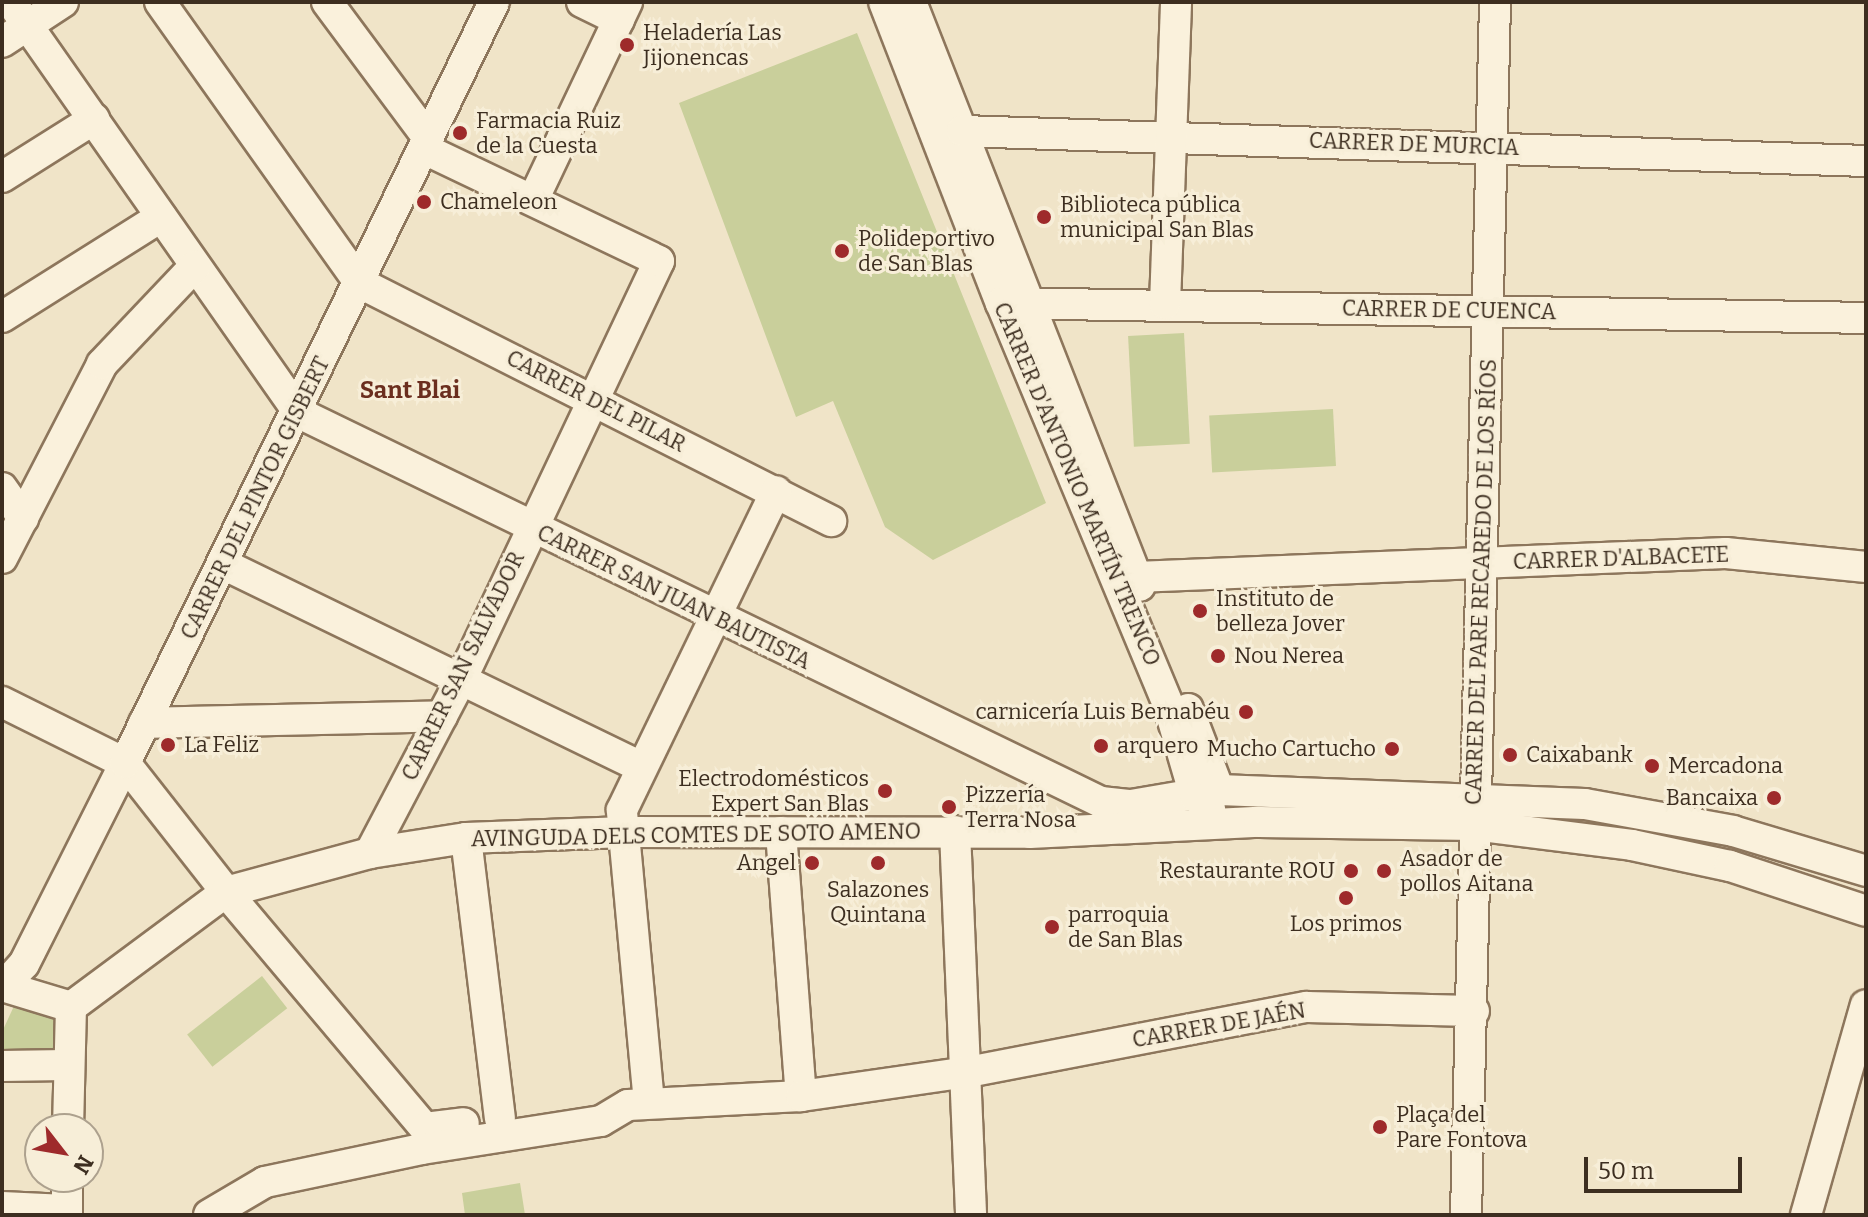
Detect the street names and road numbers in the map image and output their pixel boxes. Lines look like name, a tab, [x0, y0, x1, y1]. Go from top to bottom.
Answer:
street label: CARRER DE MURCIA	[1308, 127, 1520, 161]
street label: CARRER DE CUENCA	[1342, 295, 1556, 325]
street label: CARRER D'ANTONIO MARTÍN TRENCO	[988, 298, 1166, 670]
street label: CARRER DEL PILAR	[502, 344, 690, 458]
street label: CARRER DEL PINTOR GISBERT	[175, 352, 335, 644]
street label: CARRER DEL PARE RECAREDO DE LOS RÍOS	[1460, 358, 1502, 806]
street label: CARRER SAN JUAN BAUTISTA	[533, 519, 815, 675]
street label: CARRER D'ALBACETE	[1512, 541, 1730, 575]
street label: CARRER SAN SALVADOR	[396, 547, 530, 785]
street label: AVINGUDA DELS COMTES DE SOTO AMENO	[471, 818, 921, 852]
street label: CARRER DE JAÉN	[1130, 997, 1308, 1053]

